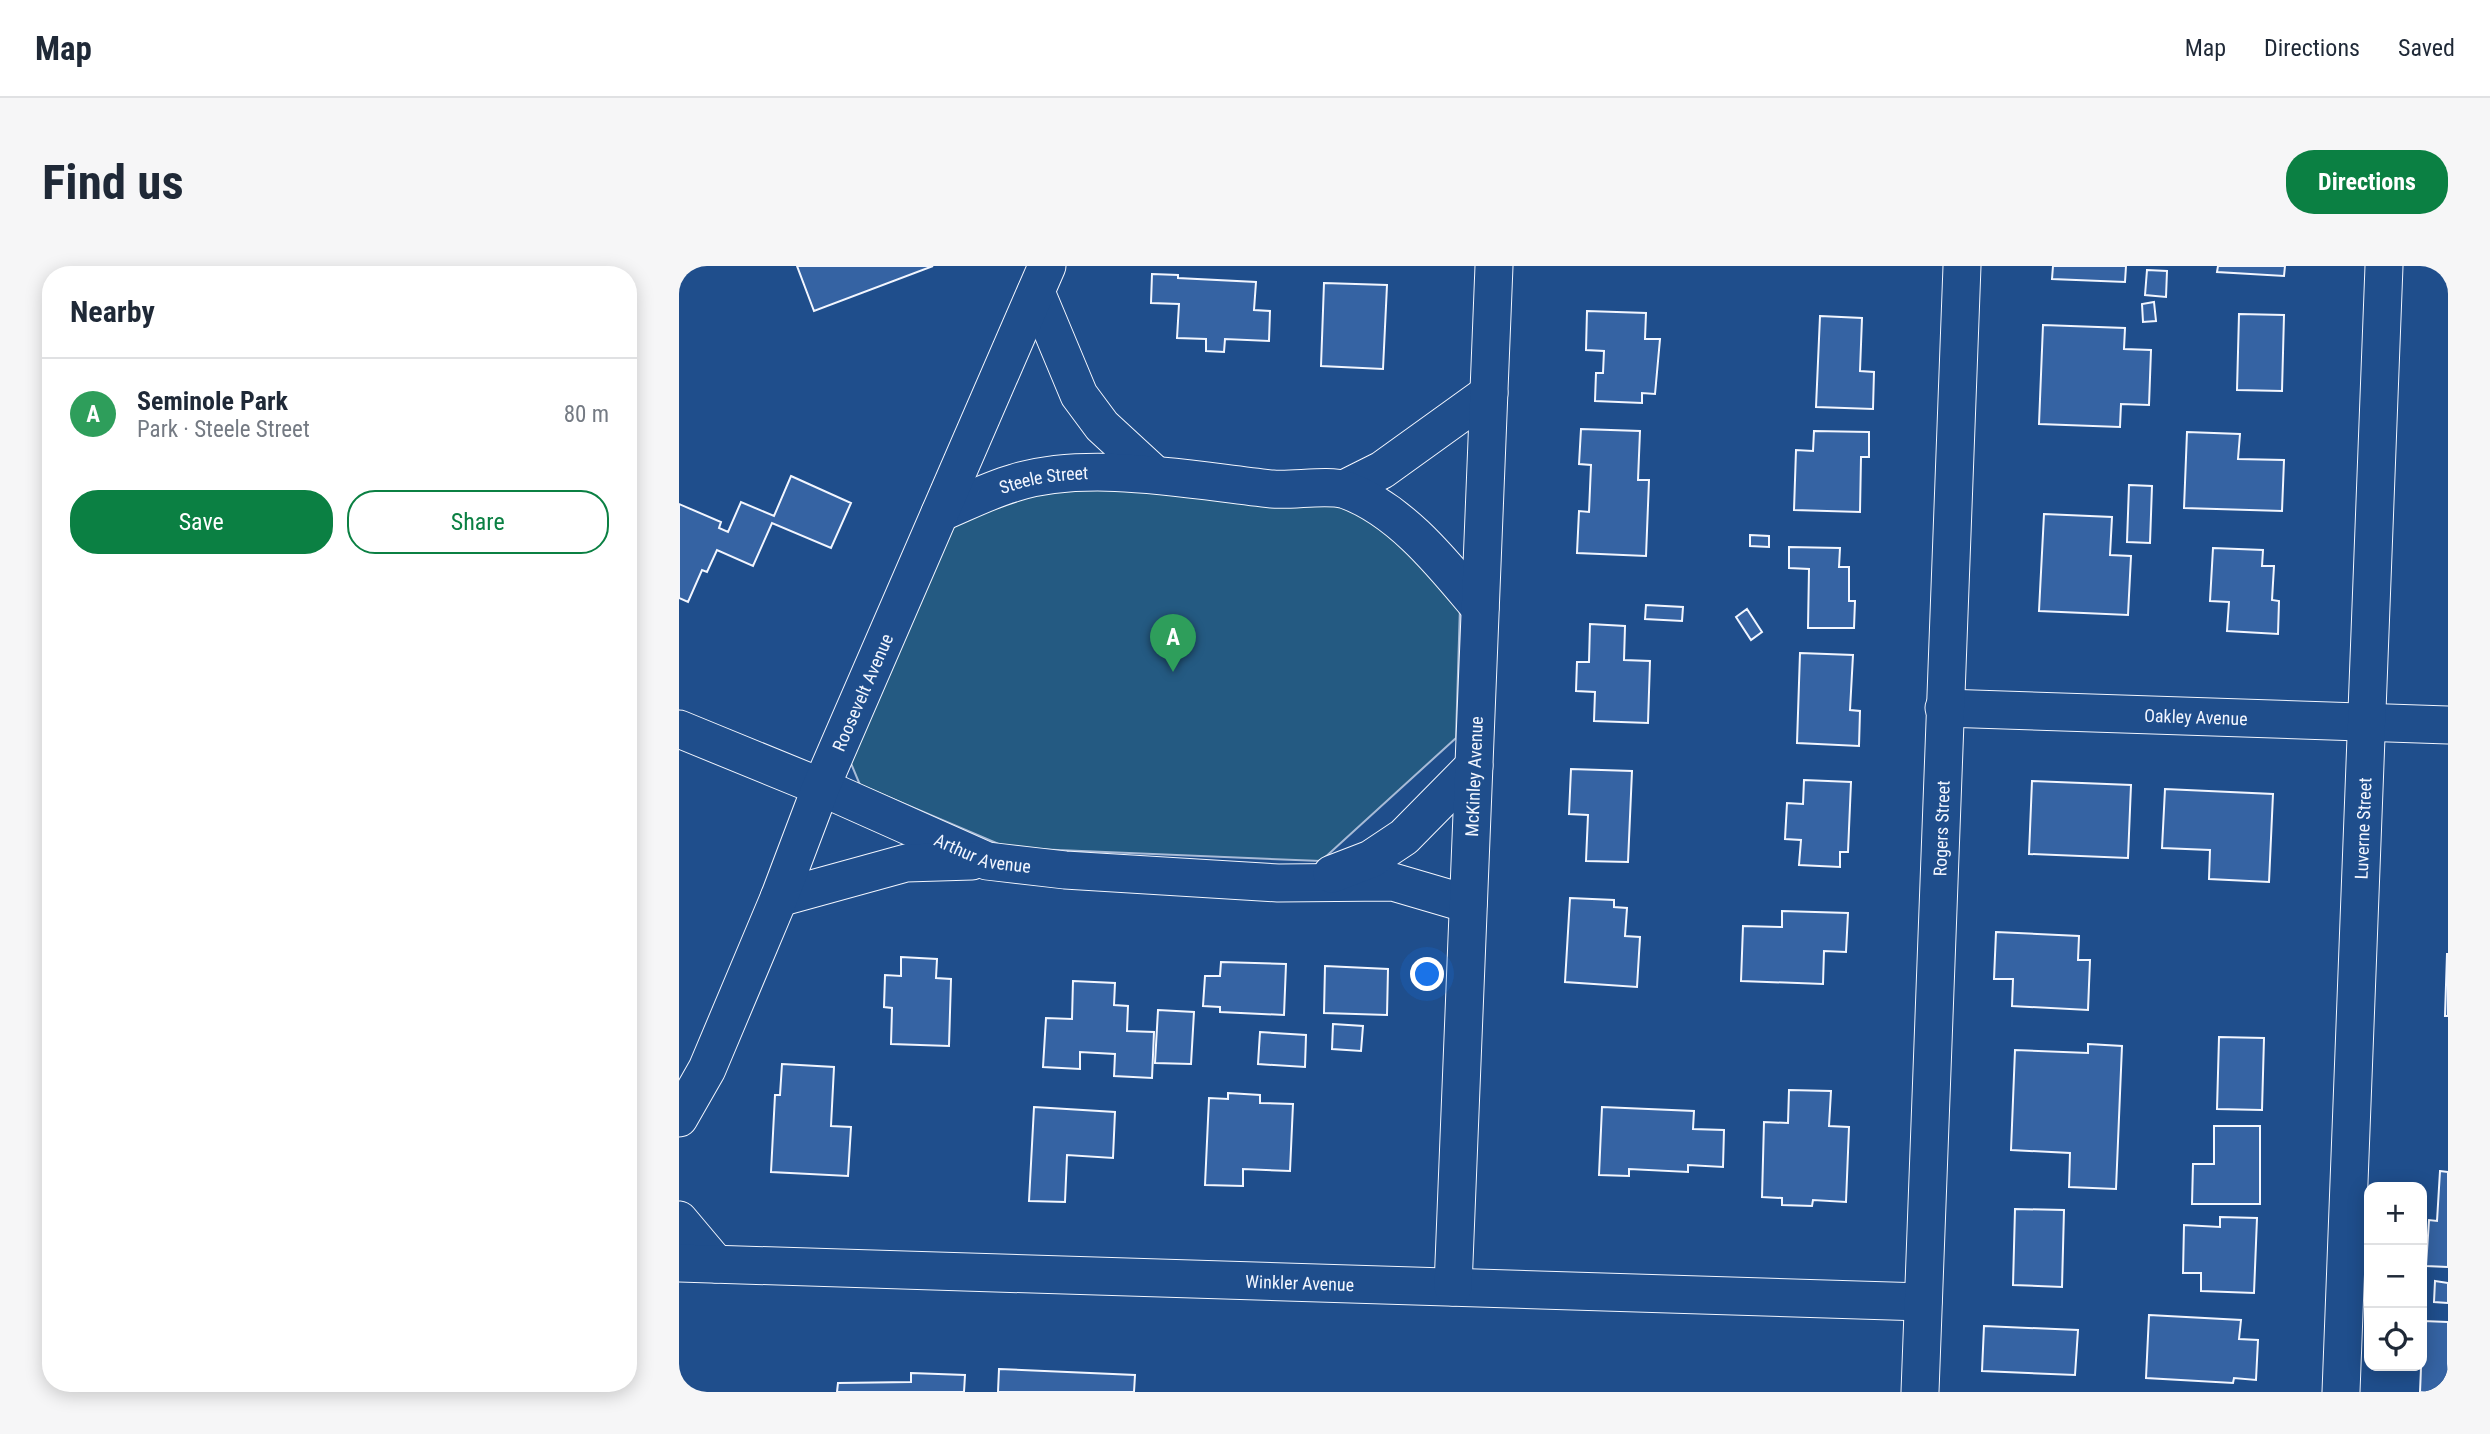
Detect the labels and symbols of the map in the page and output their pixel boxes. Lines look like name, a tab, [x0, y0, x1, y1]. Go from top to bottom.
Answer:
street label: Steele Street	[996, 462, 1088, 498]
pin: A	[1150, 614, 1196, 672]
street label: Roosevelt Avenue	[827, 630, 897, 754]
street label: Oakley Avenue	[2144, 704, 2248, 729]
street label: McKinley Avenue	[1461, 716, 1486, 837]
street label: Luverne Street	[2350, 777, 2375, 880]
street label: Rogers Street	[1929, 780, 1953, 877]
street label: Arthur Avenue	[931, 828, 1032, 876]
your location	[1410, 957, 1444, 991]
street label: Winkler Avenue	[1245, 1270, 1354, 1295]

